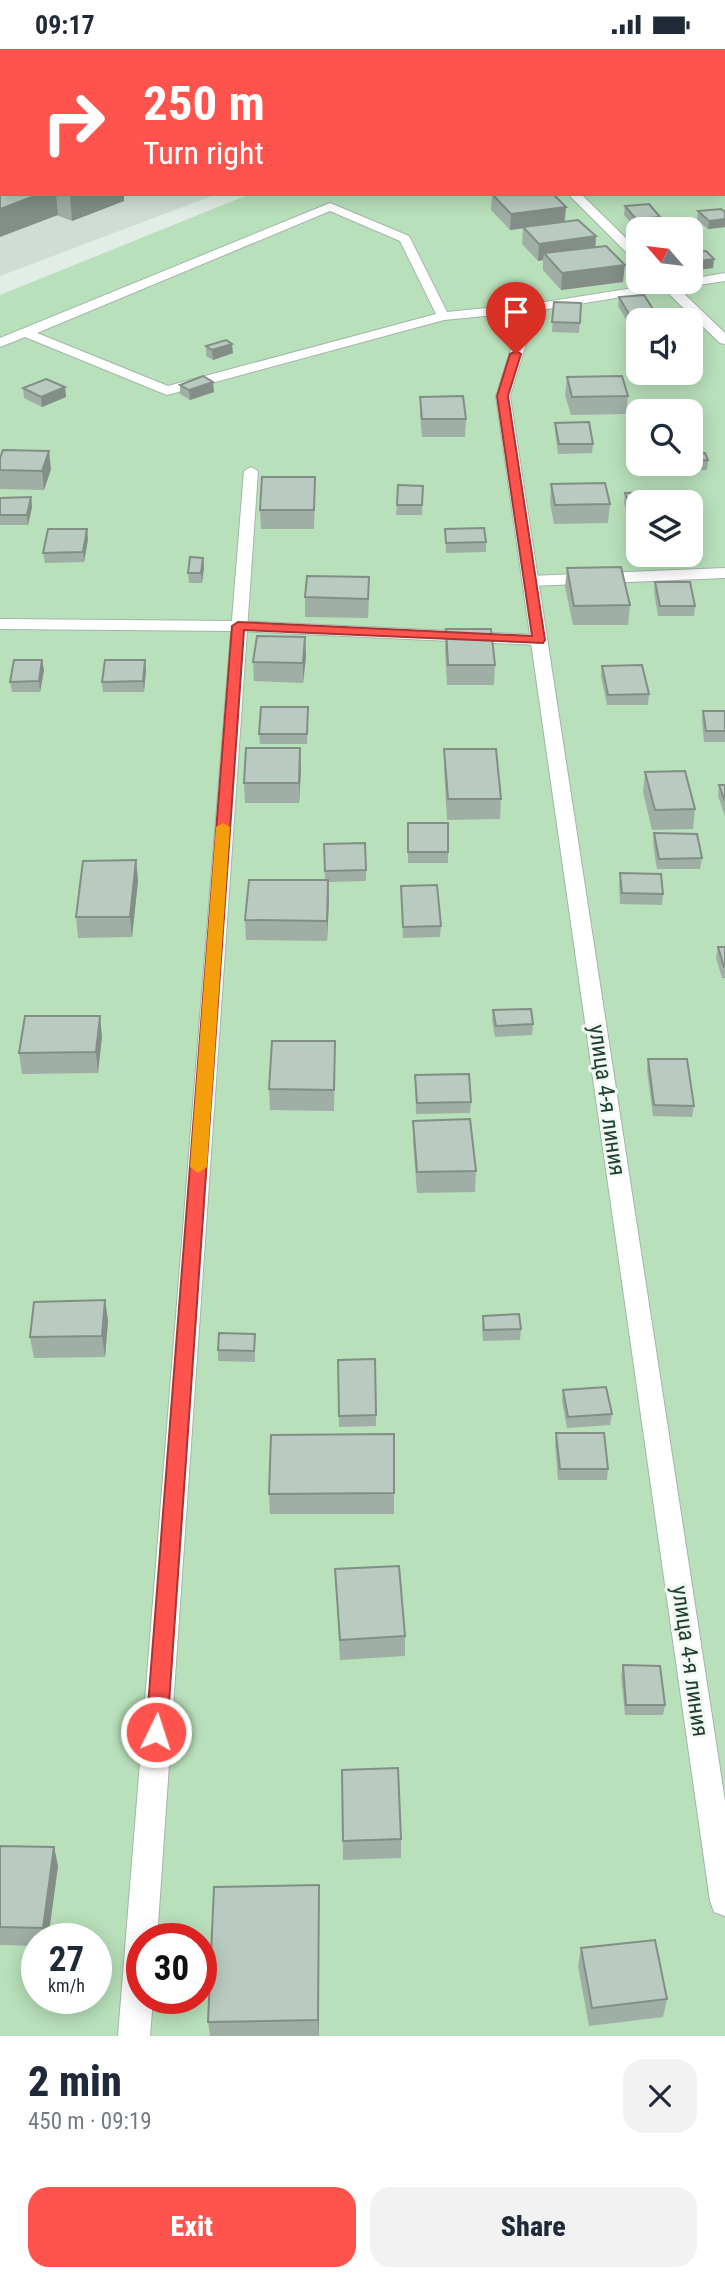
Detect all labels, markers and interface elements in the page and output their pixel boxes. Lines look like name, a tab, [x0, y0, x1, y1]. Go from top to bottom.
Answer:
text: 09:17	[35, 10, 95, 40]
text: 250 m	[143, 75, 265, 132]
icon: right	[28, 77, 119, 168]
text: Turn right	[143, 134, 264, 172]
north arrow	[626, 217, 704, 294]
map controls	[626, 217, 703, 567]
pin	[486, 282, 546, 354]
icon: arrive	[497, 293, 535, 331]
button: sound	[626, 308, 703, 385]
button: search	[626, 399, 703, 476]
button: layers	[626, 490, 703, 567]
street label: улица 4-я линия	[583, 1023, 631, 1177]
street label: улица 4-я линия	[666, 1584, 714, 1738]
position arrow	[119, 1695, 193, 1769]
speed limit sign: 30	[126, 1923, 217, 2014]
text: 27	[49, 1939, 84, 1980]
text: km/h	[48, 1975, 85, 1996]
text: 2 min	[28, 2057, 122, 2106]
button: close	[623, 2059, 697, 2133]
text: 450 m · 09:19	[28, 2108, 152, 2135]
button: Exit	[28, 2187, 356, 2267]
button: Share	[370, 2187, 697, 2267]

